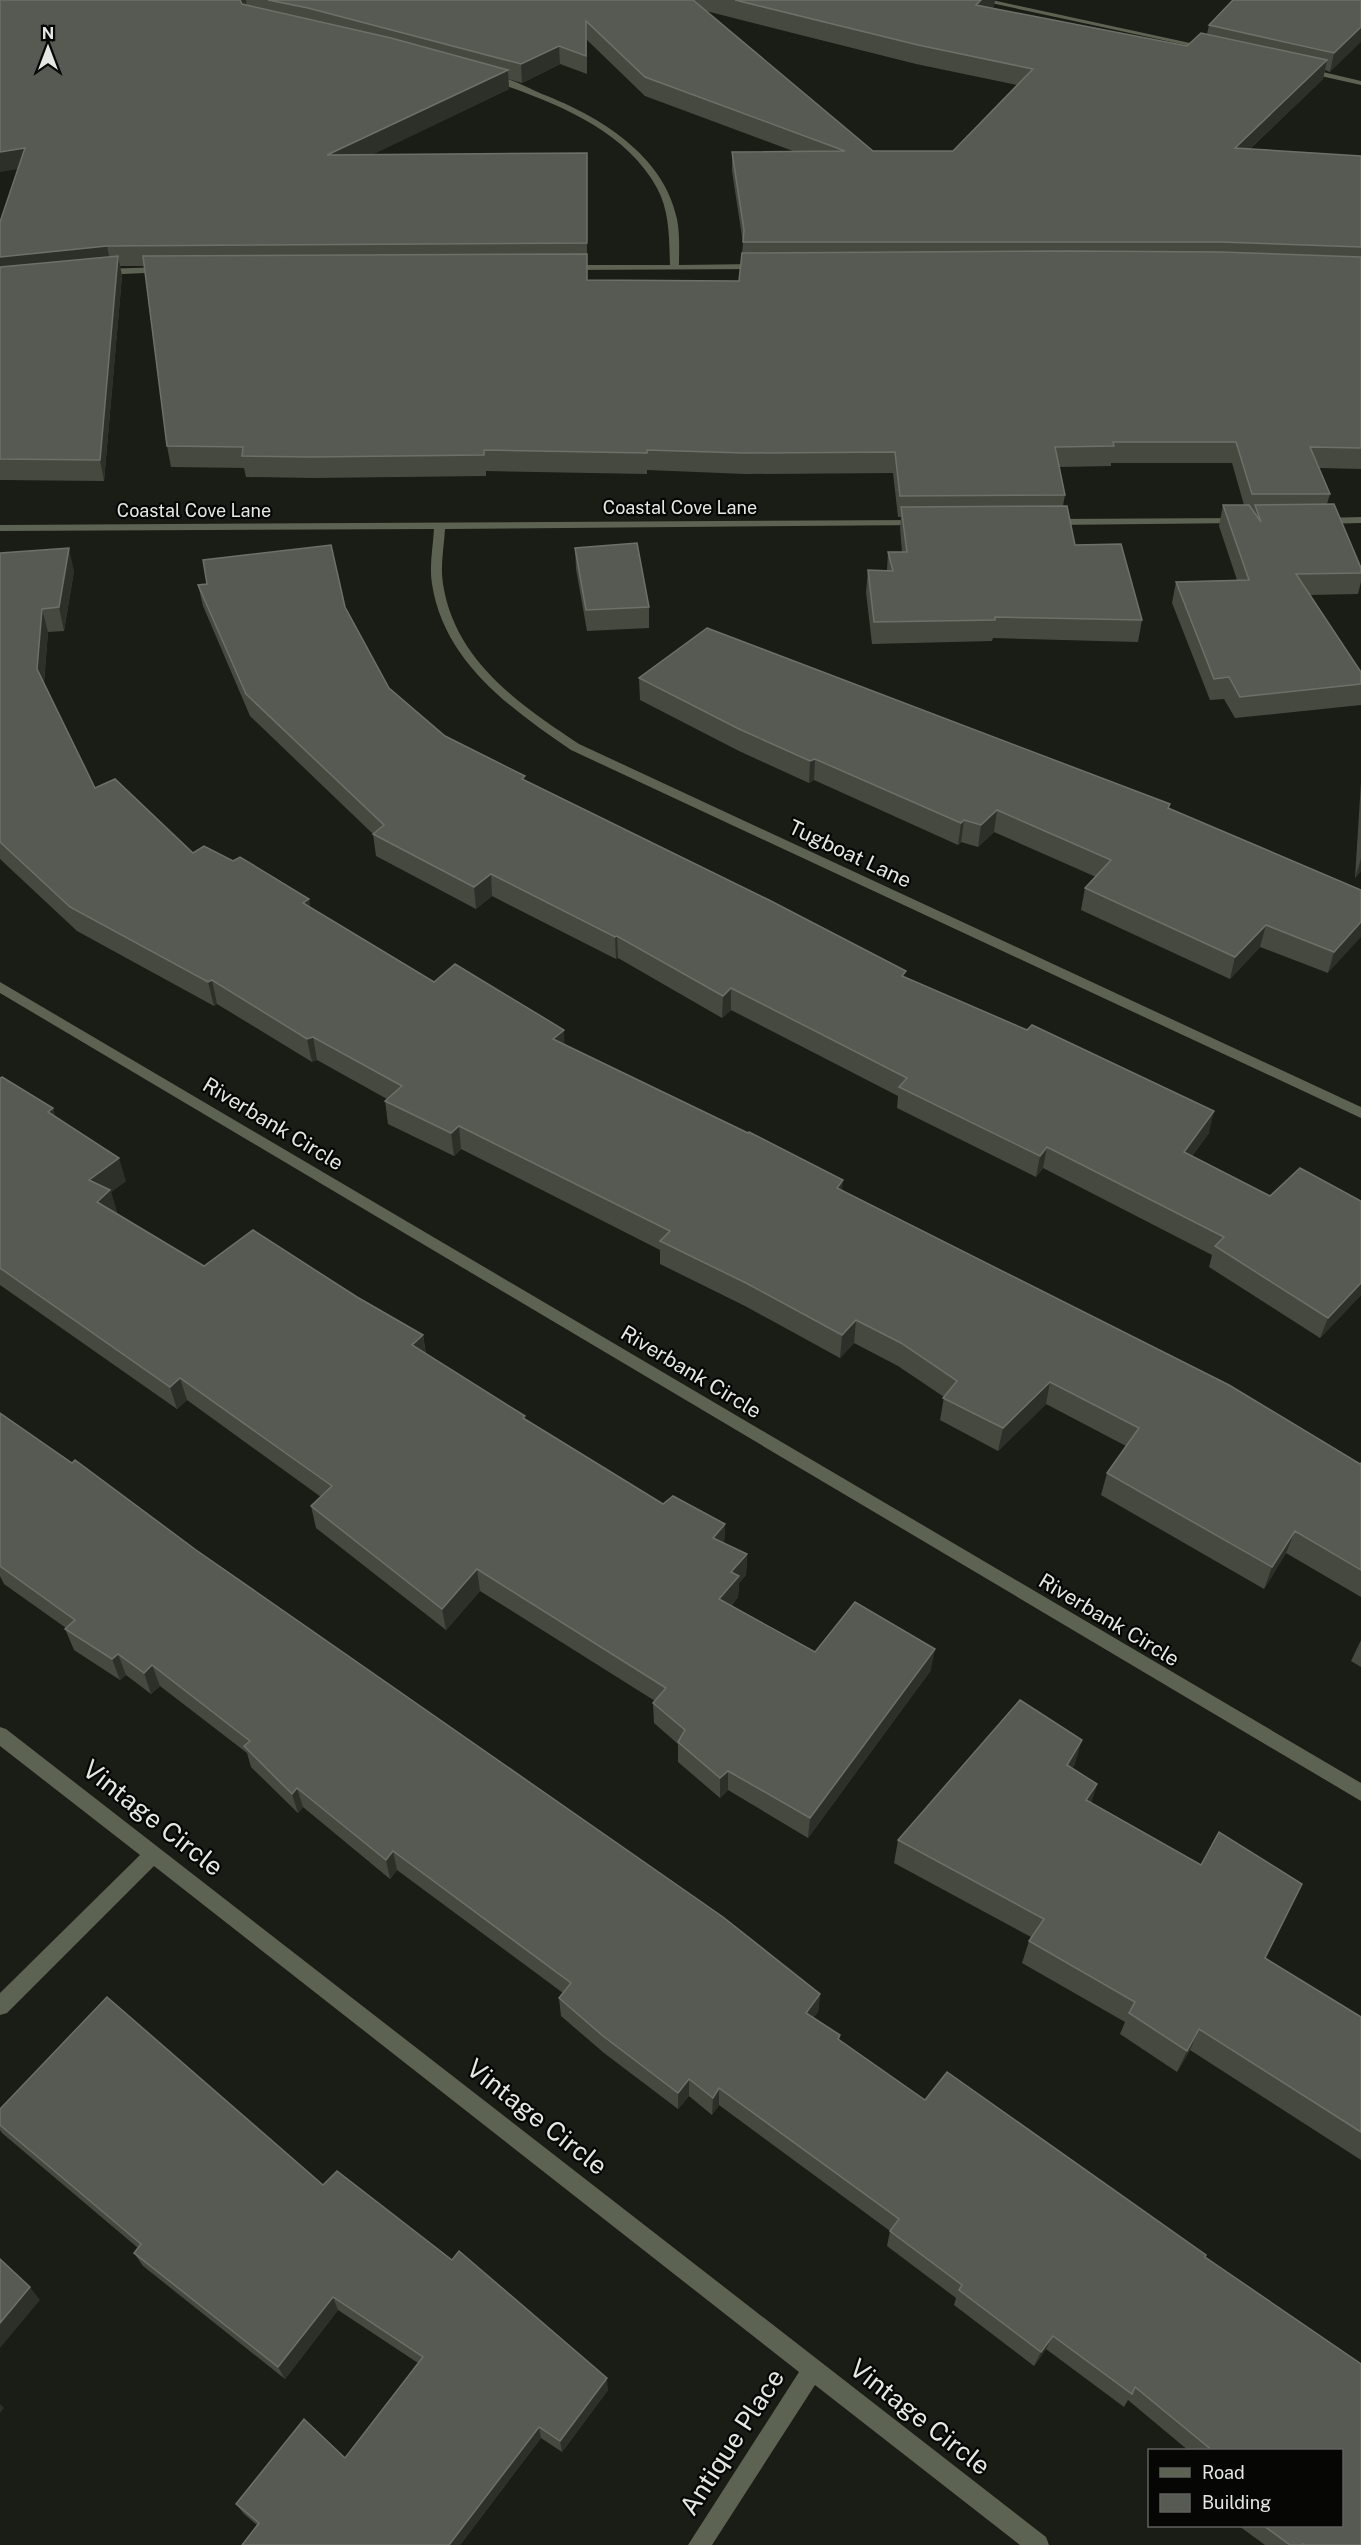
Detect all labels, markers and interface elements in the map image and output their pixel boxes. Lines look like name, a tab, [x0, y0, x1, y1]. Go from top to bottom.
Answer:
north arrow	[18, 18, 78, 78]
text: N	[42, 24, 54, 43]
street label: Coastal Cove Lane	[603, 497, 757, 518]
street label: Coastal Cove Lane	[117, 500, 271, 521]
street label: Tugboat Lane	[785, 814, 916, 893]
street label: Riverbank Circle	[198, 1072, 348, 1175]
street label: Riverbank Circle	[616, 1320, 766, 1423]
street label: Riverbank Circle	[1034, 1568, 1184, 1671]
street label: Vintage Circle	[77, 1753, 230, 1882]
street label: Vintage Circle	[461, 2052, 614, 2181]
street label: Vintage Circle	[844, 2352, 997, 2481]
street label: Antique Place	[673, 2363, 790, 2521]
legend	[1148, 2449, 1343, 2527]
text: Road	[1202, 2462, 1245, 2483]
text: Building	[1202, 2492, 1271, 2513]

